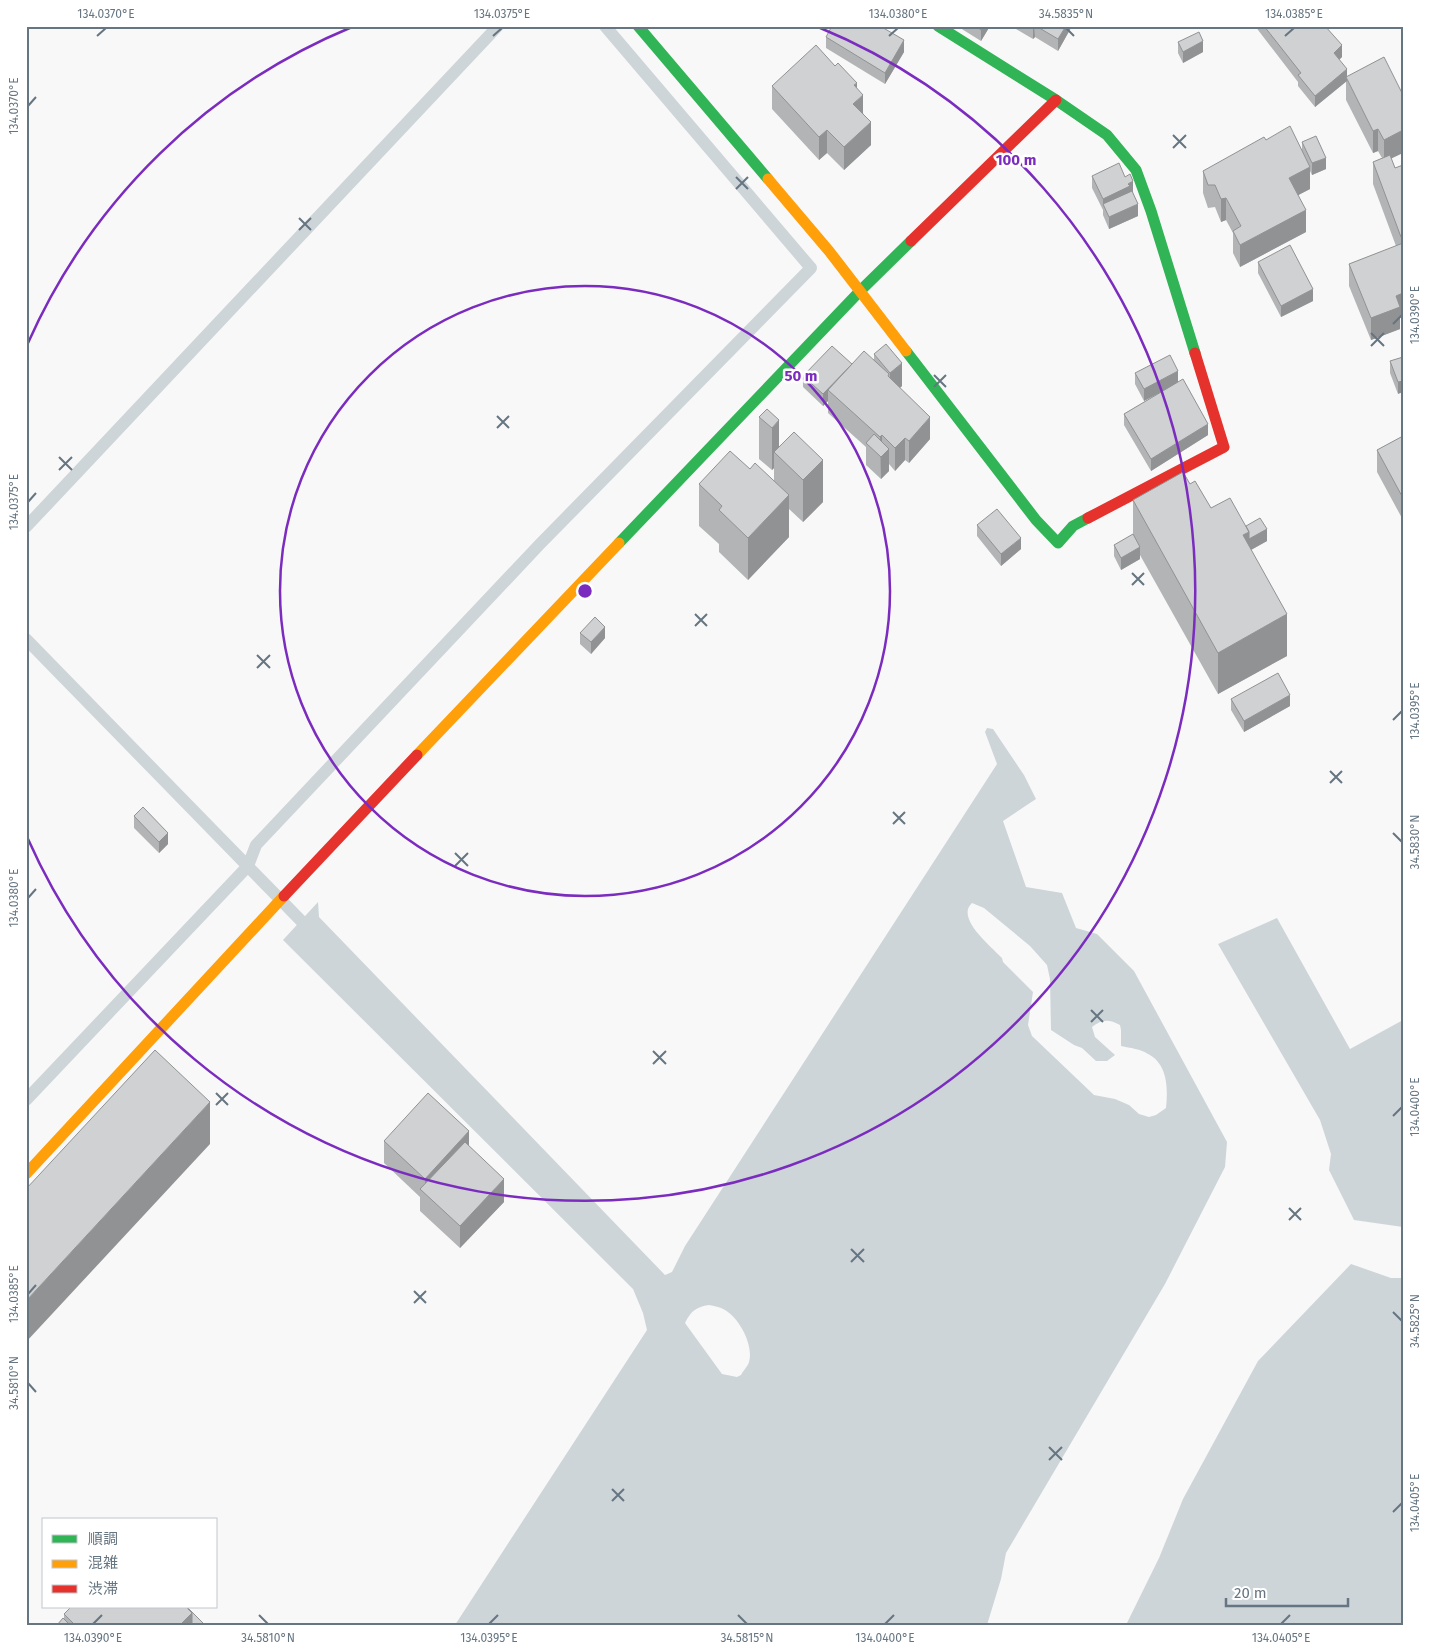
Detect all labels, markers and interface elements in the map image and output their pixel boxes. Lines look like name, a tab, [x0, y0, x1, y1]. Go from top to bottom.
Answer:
text: 134.0370°E	[77, 7, 135, 21]
text: 134.0375°E	[474, 7, 530, 21]
text: 134.0380°E	[869, 7, 927, 21]
text: 34.5835°N	[1039, 7, 1093, 21]
text: 134.0385°E	[1265, 7, 1323, 21]
text: 134.0370°E	[7, 77, 21, 135]
text: 100 m	[996, 151, 1036, 169]
text: 134.0390°E	[1408, 286, 1422, 344]
text: 50 m	[784, 367, 818, 385]
text: 134.0375°E	[7, 474, 21, 530]
centre of rings	[576, 582, 594, 600]
text: 134.0395°E	[1408, 682, 1422, 740]
text: 34.5830°N	[1408, 814, 1422, 870]
text: 134.0380°E	[7, 869, 21, 927]
text: 134.0400°E	[1408, 1077, 1422, 1137]
text: 134.0385°E	[7, 1265, 21, 1323]
text: 34.5825°N	[1408, 1294, 1422, 1348]
text: 34.5810°N	[7, 1356, 21, 1410]
text: 134.0405°E	[1408, 1474, 1422, 1532]
legend	[42, 1518, 218, 1608]
text: 順調	[88, 1530, 118, 1548]
text: 混雑	[88, 1554, 118, 1572]
scale bar	[1226, 1576, 1349, 1608]
text: 渋滞	[88, 1580, 118, 1598]
text: 20 m	[1234, 1584, 1267, 1602]
text: 134.0390°E	[64, 1631, 122, 1645]
text: 34.5810°N	[241, 1631, 295, 1645]
text: 134.0395°E	[460, 1631, 518, 1645]
text: 34.5815°N	[720, 1631, 774, 1645]
text: 134.0400°E	[855, 1631, 915, 1645]
text: 134.0405°E	[1252, 1631, 1310, 1645]

